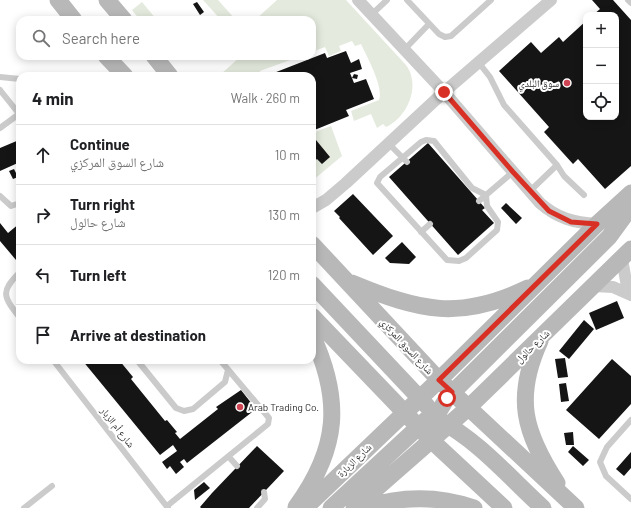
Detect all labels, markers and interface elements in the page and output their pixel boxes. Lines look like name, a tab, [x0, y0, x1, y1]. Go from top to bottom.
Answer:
map controls	[583, 12, 619, 120]
button: +	[583, 12, 619, 48]
search box	[16, 16, 316, 60]
icon: search	[30, 27, 52, 49]
text: Search here	[62, 29, 140, 47]
button: −	[583, 48, 619, 84]
place label: سوق البلدي	[518, 77, 559, 92]
marker: سوق البلدي	[562, 78, 572, 88]
route end	[435, 83, 453, 101]
button: locate	[583, 84, 619, 120]
text: 4 min	[32, 88, 74, 108]
text: Walk · 260 m	[231, 90, 300, 106]
text: Continue	[70, 135, 130, 153]
icon: ahead	[32, 144, 54, 166]
text: 10 m	[275, 147, 300, 163]
text: شارع السوق المركزي	[70, 154, 164, 170]
text: Turn right	[70, 195, 135, 213]
icon: right	[32, 204, 54, 226]
text: 130 m	[268, 207, 300, 223]
text: شارع حالول	[70, 214, 125, 230]
icon: left	[32, 264, 54, 286]
text: Turn left	[70, 266, 126, 284]
text: 120 m	[268, 267, 300, 283]
street label: شارع السوق المركزي	[376, 315, 436, 379]
icon: arrive	[32, 324, 54, 346]
text: Arrive at destination	[70, 326, 206, 344]
street label: شارع حالول	[512, 327, 553, 366]
route start	[438, 389, 456, 407]
place label: Arab Trading Co.	[248, 401, 319, 413]
marker: Arab Trading Co.	[235, 402, 245, 412]
street label: شارع أم الزبار	[96, 404, 138, 451]
street label: شارع الزبارة	[334, 441, 375, 480]

